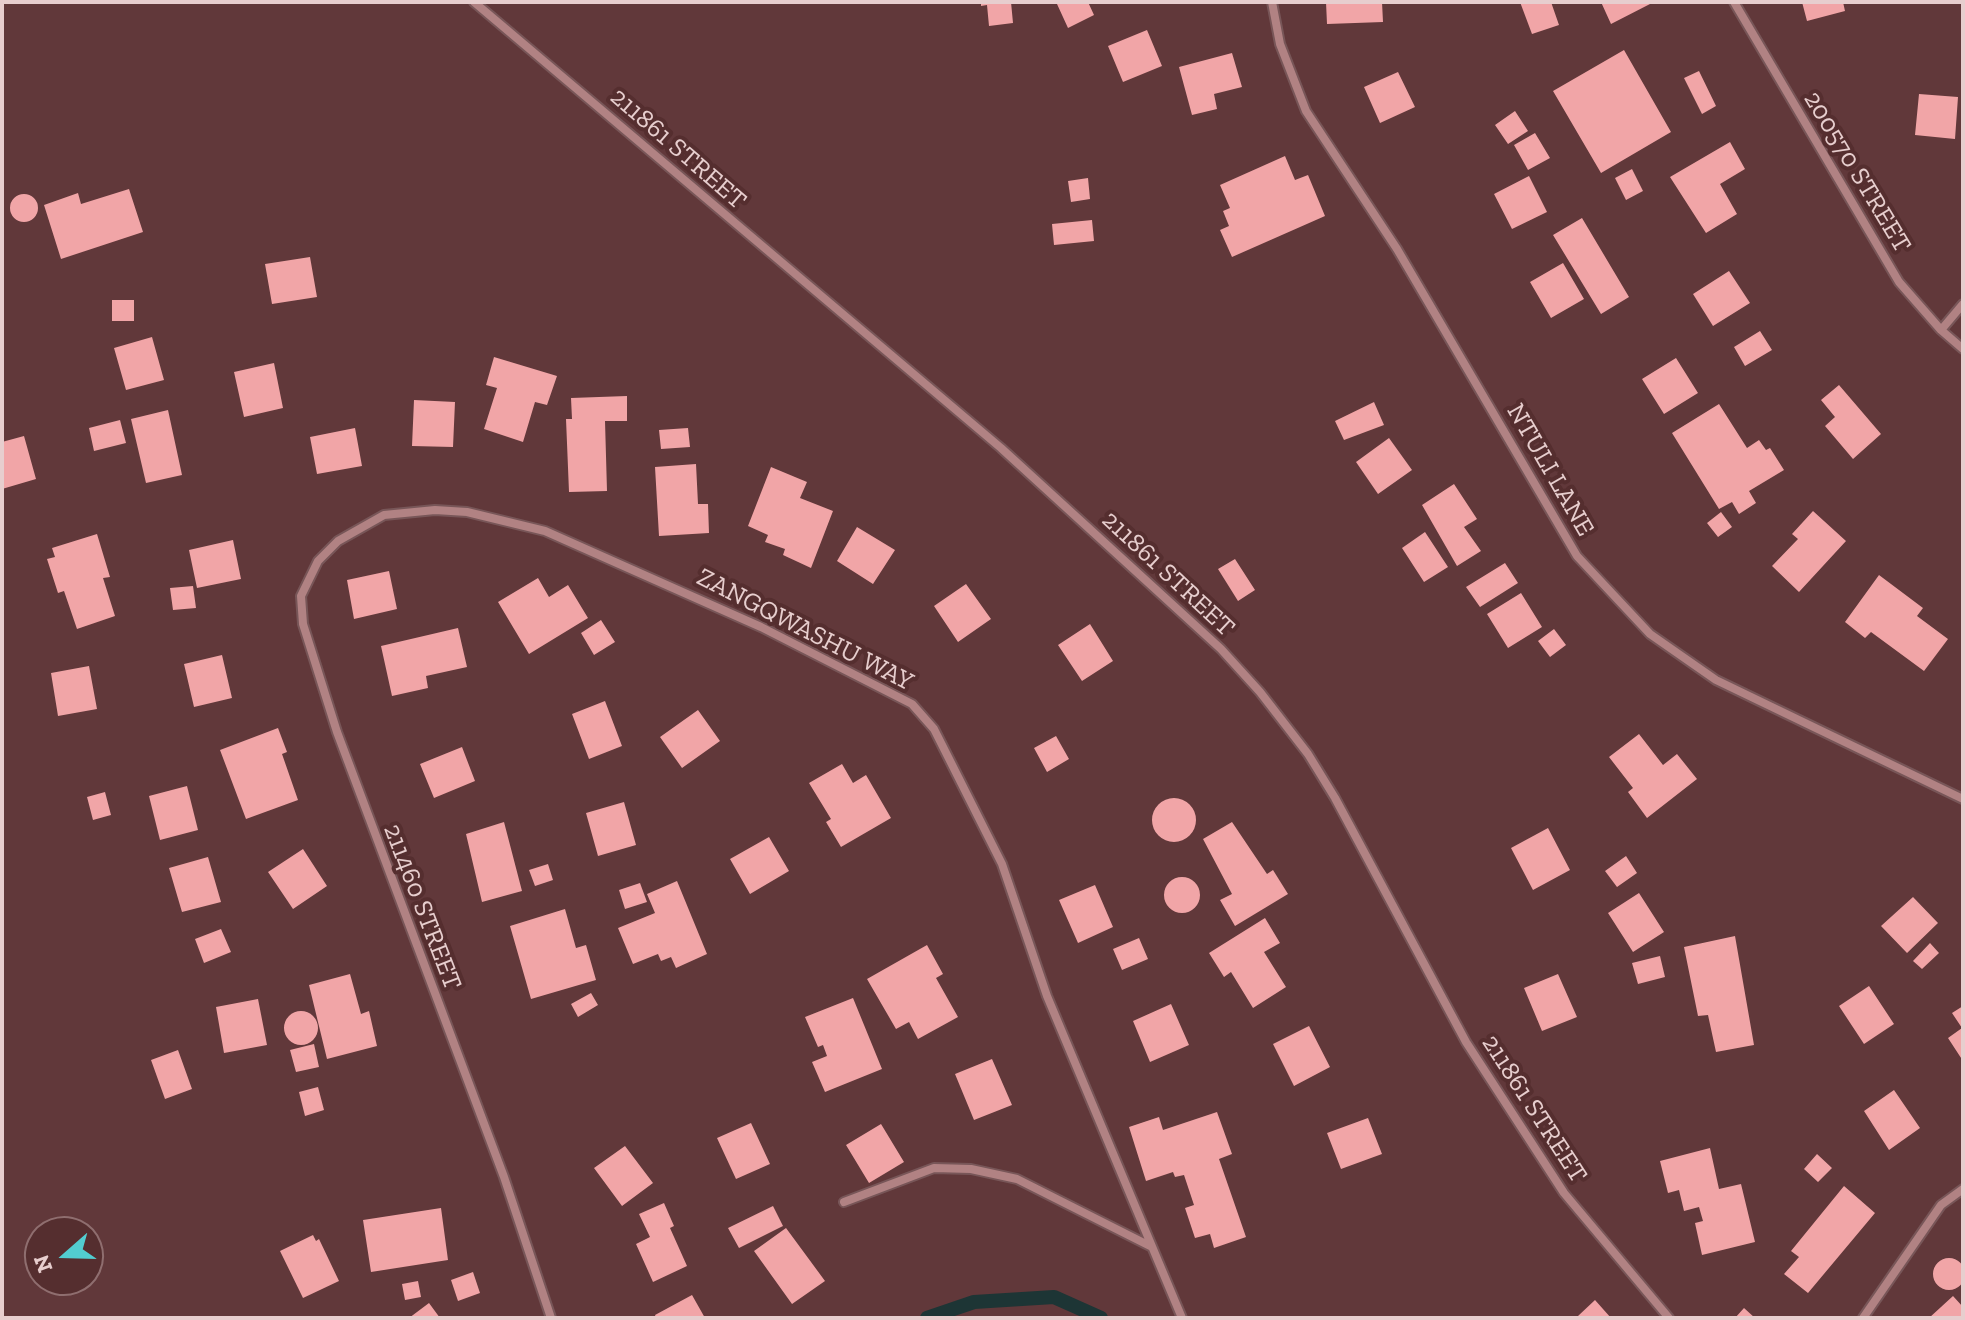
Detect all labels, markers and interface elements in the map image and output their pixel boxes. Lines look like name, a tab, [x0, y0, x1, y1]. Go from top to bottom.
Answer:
street label: 211861 STREET	[604, 82, 752, 216]
street label: 200570 STREET	[1797, 86, 1917, 258]
street label: NTULI LANE	[1500, 398, 1600, 542]
street label: 211861 STREET	[1095, 505, 1241, 643]
street label: ZANGQWASHU WAY	[692, 562, 918, 698]
street label: 211460 STREET	[376, 820, 468, 994]
street label: 211861 STREET	[1475, 1029, 1593, 1189]
north arrow	[24, 1216, 104, 1296]
text: N	[27, 1251, 58, 1276]

